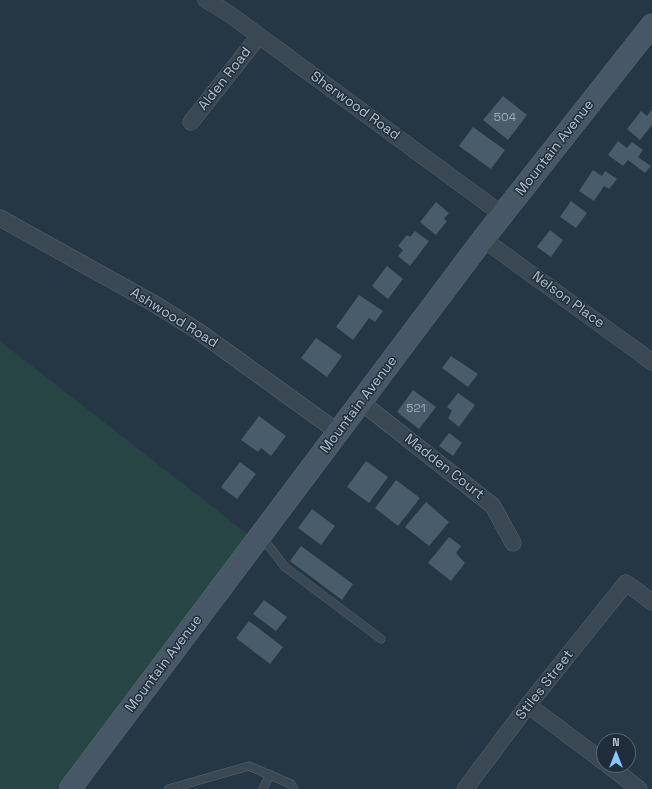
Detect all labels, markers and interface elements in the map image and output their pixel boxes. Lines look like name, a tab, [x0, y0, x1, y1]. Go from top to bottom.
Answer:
street label: Alden Road	[195, 44, 255, 114]
street label: Sherwood Road	[307, 68, 403, 144]
street label: Mountain Avenue	[512, 97, 598, 199]
house number: 504	[494, 111, 516, 125]
street label: Nelson Place	[528, 268, 608, 332]
street label: Ashwood Road	[127, 284, 221, 352]
street label: Mountain Avenue	[317, 353, 401, 457]
house number: 521	[406, 402, 426, 416]
street label: Madden Court	[401, 431, 487, 503]
street label: Mountain Avenue	[122, 612, 206, 716]
street label: Stiles Street	[513, 647, 577, 723]
north arrow	[596, 733, 636, 773]
text: N	[612, 735, 620, 749]

